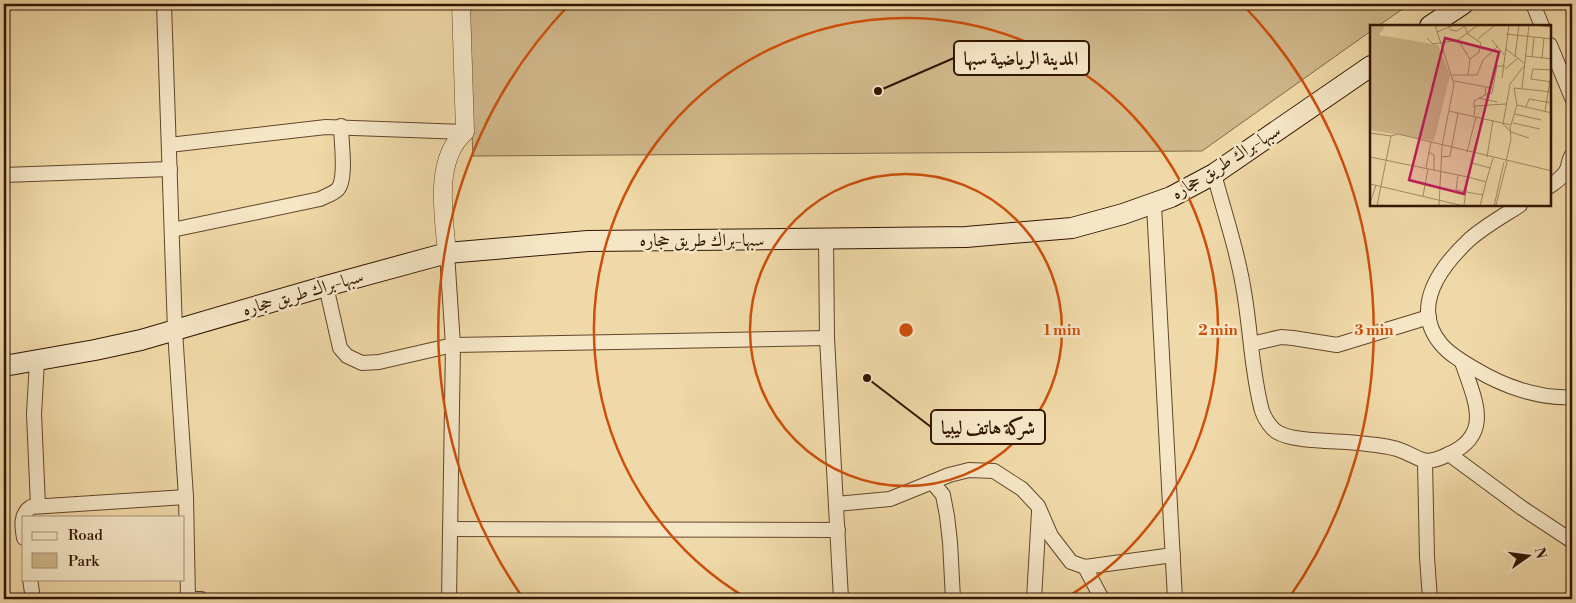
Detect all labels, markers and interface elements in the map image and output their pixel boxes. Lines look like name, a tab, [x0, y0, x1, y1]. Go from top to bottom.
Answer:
inset map	[1370, 25, 1551, 206]
callout: المدينة الرياضية سبها	[954, 41, 1089, 75]
text: المدينة الرياضية سبها	[964, 47, 1078, 71]
street label: سبها-براك طريق حجاره	[1167, 119, 1285, 205]
street label: سبها-براك طريق حجاره	[639, 229, 765, 252]
street label: سبها-براك طريق حجاره	[240, 265, 366, 321]
centre of rings	[897, 321, 915, 339]
text: 1 min	[1043, 321, 1081, 340]
text: 2 min	[1198, 321, 1238, 340]
text: 3 min	[1354, 321, 1394, 340]
callout: شركة هاتف ليبيا	[931, 410, 1045, 444]
text: شركة هاتف ليبيا	[941, 416, 1035, 440]
legend	[22, 516, 185, 580]
text: Road	[68, 526, 103, 545]
north arrow	[1504, 530, 1554, 580]
text: N	[1530, 546, 1550, 561]
text: Park	[68, 552, 100, 571]

